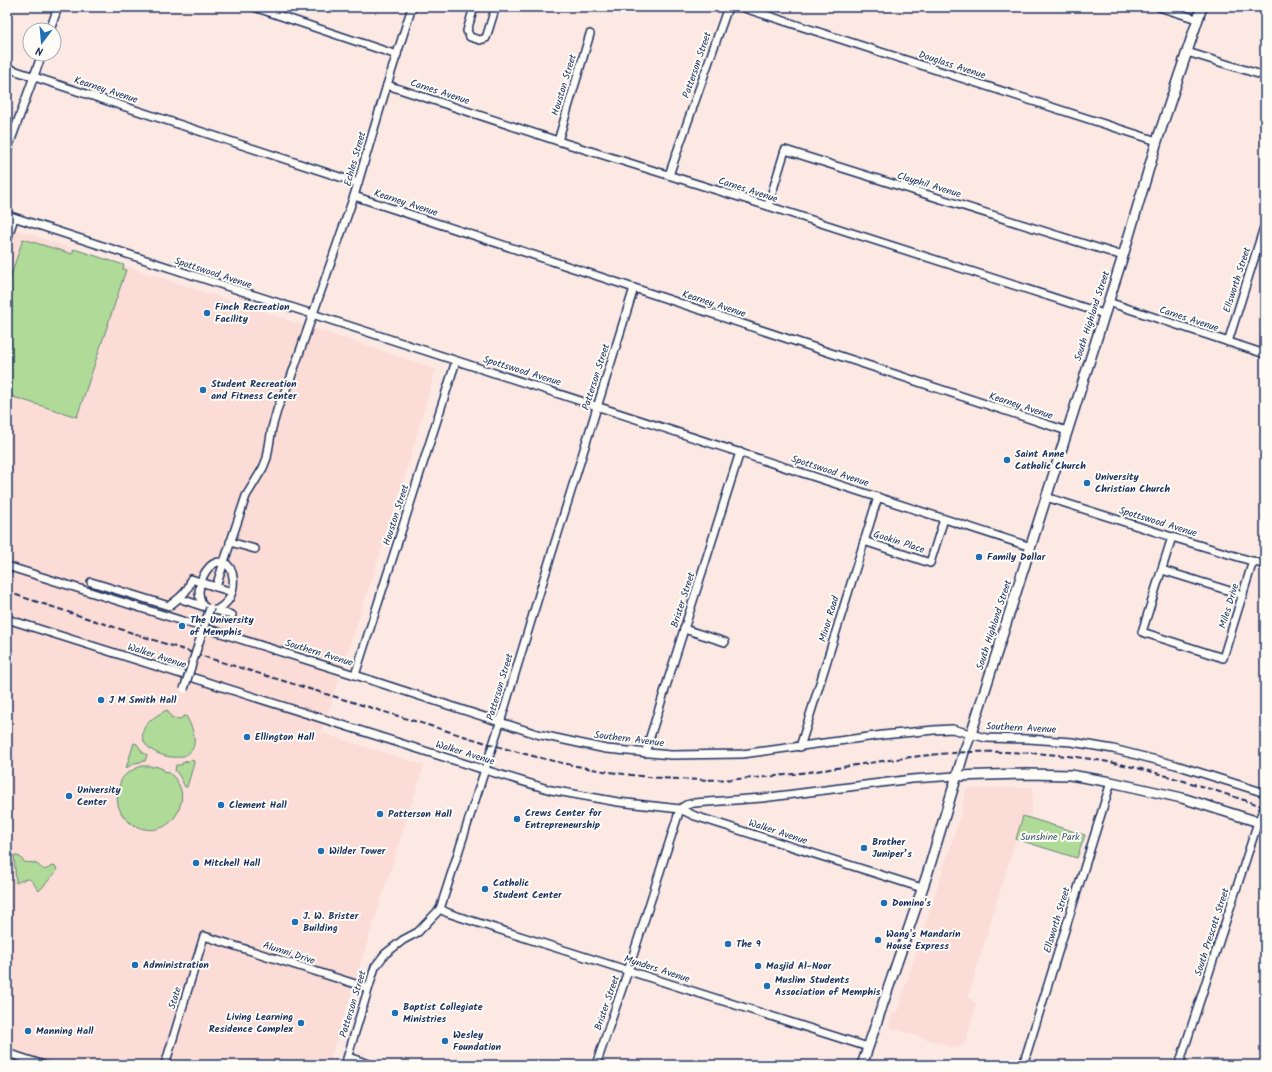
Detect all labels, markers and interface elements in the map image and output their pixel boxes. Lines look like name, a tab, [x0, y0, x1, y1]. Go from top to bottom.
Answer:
north arrow	[22, 22, 62, 62]
street label: Patterson Street	[678, 30, 716, 100]
text: N	[34, 41, 45, 60]
street label: Douglass Avenue	[916, 47, 988, 84]
street label: Houston Street	[547, 52, 581, 118]
street label: Kearney Avenue	[72, 72, 141, 108]
street label: Carnes Avenue	[408, 75, 472, 109]
street label: Echles Street	[340, 130, 370, 188]
street label: Clayphil Avenue	[895, 168, 963, 202]
street label: Carnes Avenue	[716, 173, 780, 207]
street label: Kearney Avenue	[372, 185, 441, 221]
street label: Ellsworth Street	[1219, 245, 1255, 315]
street label: Spottswood Avenue	[172, 253, 254, 293]
street label: South Highland Street	[1070, 269, 1114, 363]
street label: Kearney Avenue	[680, 286, 749, 322]
place label: Finch Recreation Facility	[215, 299, 290, 327]
street label: Carnes Avenue	[1157, 302, 1221, 336]
marker: Finch Recreation Facility	[202, 308, 212, 318]
street label: Patterson Street	[578, 342, 614, 412]
street label: Spottswood Avenue	[481, 352, 563, 391]
place label: Student Recreation and Fitness Center	[211, 376, 297, 404]
marker: Student Recreation and Fitness Center	[198, 385, 208, 395]
street label: Kearney Avenue	[987, 388, 1056, 424]
place label: Saint Anne Catholic Church	[1015, 446, 1086, 474]
street label: Spottswood Avenue	[789, 451, 871, 491]
marker: Saint Anne Catholic Church	[1002, 455, 1012, 465]
place label: University Christian Church	[1095, 469, 1170, 497]
marker: University Christian Church	[1082, 478, 1092, 488]
street label: Houston Street	[379, 482, 413, 548]
street label: Spottswood Avenue	[1117, 503, 1199, 542]
street label: Gookin Place	[871, 526, 927, 558]
place label: Family Dollar	[987, 549, 1046, 565]
marker: Family Dollar	[974, 552, 984, 562]
street label: Brister Street	[667, 570, 700, 630]
street label: South Highland Street	[972, 578, 1016, 672]
street label: Miles Drive	[1215, 581, 1244, 631]
street label: Minor Road	[814, 593, 844, 644]
place label: The University of Memphis	[190, 612, 254, 640]
marker: The University of Memphis	[177, 621, 187, 631]
street label: Southern Avenue	[283, 635, 356, 671]
street label: Walker Avenue	[126, 639, 189, 673]
street label: Patterson Street	[482, 651, 518, 722]
place label: J M Smith Hall	[109, 692, 177, 708]
marker: J M Smith Hall	[96, 695, 106, 705]
street label: Southern Avenue	[985, 718, 1057, 738]
street label: Southern Avenue	[593, 727, 665, 751]
place label: Ellington Hall	[255, 729, 315, 745]
marker: Ellington Hall	[242, 732, 252, 742]
street label: Walker Avenue	[434, 736, 497, 770]
place label: University Center	[77, 782, 122, 810]
marker: University Center	[64, 791, 74, 801]
place label: Clement Hall	[229, 797, 287, 813]
marker: Clement Hall	[216, 800, 226, 810]
place label: Crews Center for Entrepreneurship	[525, 805, 602, 833]
place label: Patterson Hall	[388, 806, 452, 822]
marker: Patterson Hall	[375, 809, 385, 819]
marker: Crews Center for Entrepreneurship	[512, 814, 522, 824]
street label: Walker Avenue	[747, 815, 810, 849]
park label: Sunshine Park	[1020, 829, 1080, 845]
place label: Brother Juniper’s	[872, 834, 912, 862]
place label: Wilder Tower	[329, 843, 386, 859]
marker: Brother Juniper’s	[859, 843, 869, 853]
marker: Wilder Tower	[316, 846, 326, 856]
place label: Mitchell Hall	[204, 855, 261, 871]
marker: Mitchell Hall	[191, 858, 201, 868]
place label: Catholic Student Center	[493, 875, 562, 903]
marker: Catholic Student Center	[480, 884, 490, 894]
street label: Ellsworth Street	[1039, 885, 1075, 955]
street label: South Prescott Street	[1190, 886, 1234, 978]
place label: Domino's	[892, 895, 931, 911]
marker: Domino's	[879, 898, 889, 908]
place label: J. W. Brister Building	[303, 908, 359, 936]
marker: J. W. Brister Building	[290, 917, 300, 927]
place label: Wang's Mandarin House Express	[886, 926, 961, 954]
marker: Wang's Mandarin House Express	[873, 935, 883, 945]
place label: The 9	[736, 936, 761, 952]
street label: Alumni Drive	[261, 937, 318, 969]
marker: The 9	[723, 939, 733, 949]
street label: Mynders Avenue	[622, 951, 692, 987]
place label: Administration	[143, 957, 209, 973]
place label: Masjid Al-Noor	[766, 958, 831, 974]
marker: Administration	[130, 960, 140, 970]
marker: Masjid Al-Noor	[753, 961, 763, 971]
street label: Patterson Street	[335, 968, 371, 1039]
place label: Muslim Students Association of Memphis	[775, 972, 881, 1000]
street label: Brister Street	[590, 973, 624, 1033]
marker: Muslim Students Association of Memphis	[762, 981, 772, 991]
street label: State	[164, 985, 186, 1011]
place label: Baptist Collegiate Ministries	[403, 999, 483, 1027]
marker: Baptist Collegiate Ministries	[390, 1008, 400, 1018]
place label: Living Learning Residence Complex	[209, 1009, 293, 1037]
marker: Living Learning Residence Complex	[296, 1018, 306, 1028]
place label: Manning Hall	[36, 1023, 94, 1039]
marker: Manning Hall	[23, 1026, 33, 1036]
place label: Wesley Foundation	[453, 1027, 502, 1055]
marker: Wesley Foundation	[440, 1036, 450, 1046]

